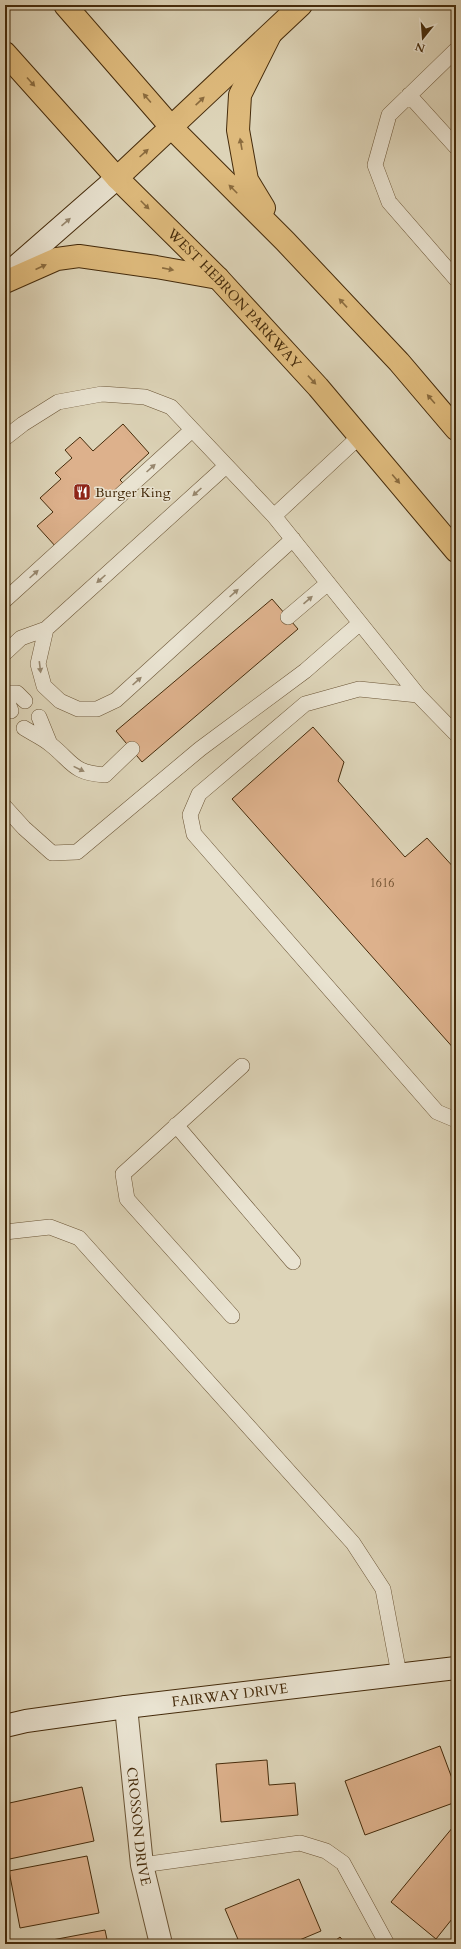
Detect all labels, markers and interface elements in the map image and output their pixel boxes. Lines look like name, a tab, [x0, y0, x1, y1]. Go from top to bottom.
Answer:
north arrow	[403, 18, 443, 58]
text: N	[413, 38, 427, 56]
one-way arrow	[26, 77, 36, 87]
one-way arrow	[142, 93, 151, 104]
one-way arrow	[196, 97, 205, 106]
one-way arrow	[237, 138, 243, 150]
one-way arrow	[140, 149, 149, 158]
one-way arrow	[229, 184, 238, 194]
one-way arrow	[140, 200, 150, 210]
one-way arrow	[61, 218, 71, 227]
street label: WEST HEBRON PARKWAY	[162, 223, 306, 373]
one-way arrow	[35, 264, 47, 270]
one-way arrow	[162, 266, 174, 272]
one-way arrow	[338, 298, 348, 308]
one-way arrow	[307, 375, 317, 385]
one-way arrow	[426, 394, 435, 404]
one-way arrow	[146, 463, 156, 472]
one-way arrow	[391, 474, 400, 485]
restaurant icon: Burger King	[72, 482, 92, 502]
place label: Burger King	[95, 483, 171, 502]
one-way arrow	[193, 487, 202, 496]
one-way arrow	[29, 569, 39, 578]
one-way arrow	[96, 574, 106, 584]
one-way arrow	[229, 589, 239, 598]
one-way arrow	[302, 595, 313, 604]
one-way arrow	[37, 661, 43, 673]
one-way arrow	[132, 676, 143, 685]
one-way arrow	[73, 766, 85, 772]
house number: 1616	[370, 875, 394, 891]
street label: FAIRWAY DRIVE	[171, 1679, 289, 1712]
street label: CROSSON DRIVE	[122, 1766, 156, 1888]

